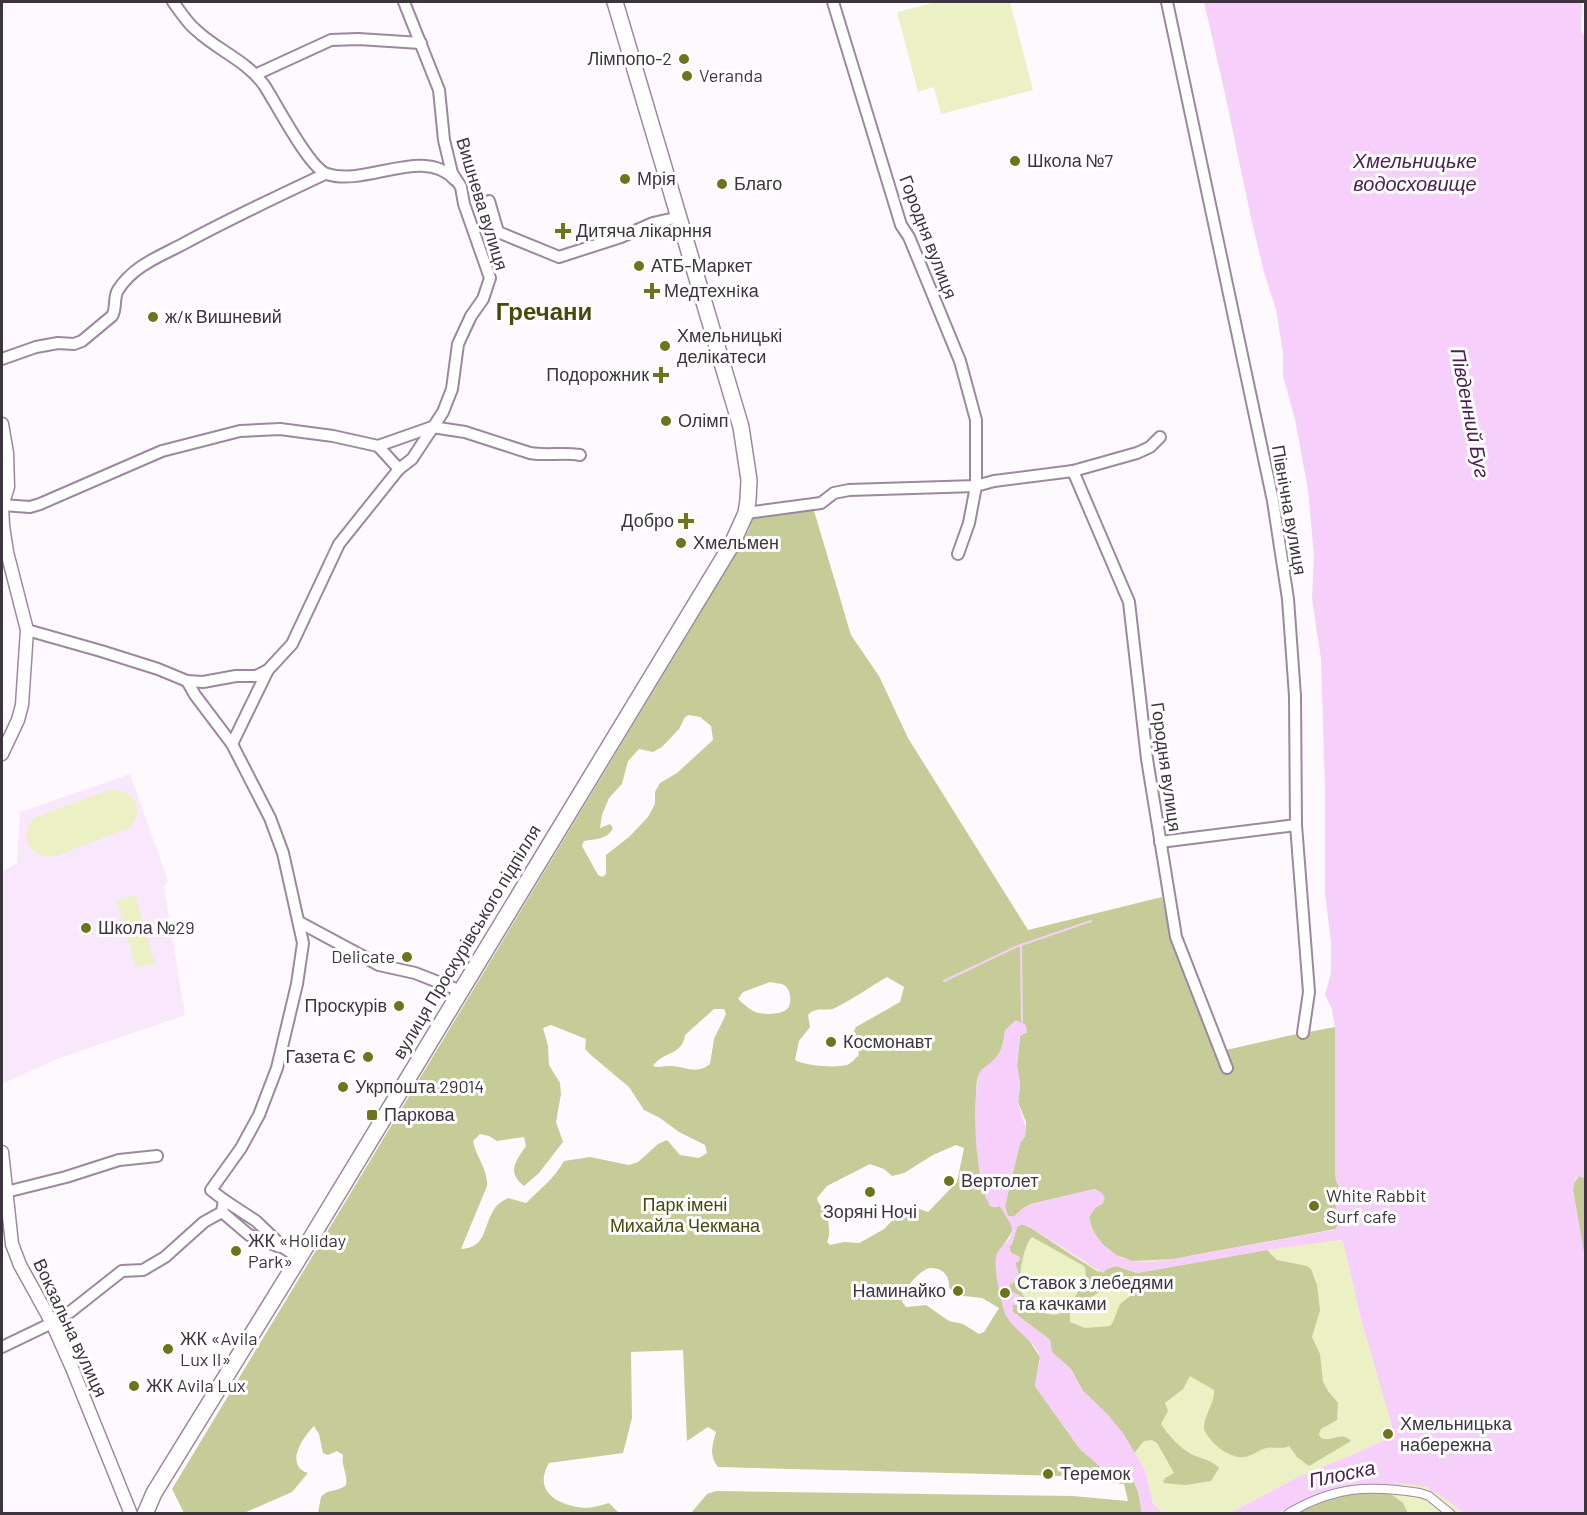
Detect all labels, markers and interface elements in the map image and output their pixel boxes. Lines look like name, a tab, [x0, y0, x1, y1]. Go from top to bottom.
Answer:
place label: Лімпопо-2	[588, 47, 672, 69]
marker: Лімпопо-2	[677, 52, 691, 66]
place label: Veranda	[699, 64, 763, 86]
marker: Veranda	[680, 69, 694, 83]
street label: Вишнева вулиця	[452, 135, 514, 273]
water label: Хмельницьке водосховище	[1352, 148, 1477, 195]
place label: Школа №7	[1027, 149, 1114, 171]
marker: Школа №7	[1008, 154, 1022, 168]
place label: Мрія	[637, 167, 676, 189]
marker: Мрія	[618, 172, 632, 186]
place label: Благо	[734, 172, 782, 194]
street label: Городня вулиця	[895, 172, 963, 301]
marker: Благо	[715, 177, 729, 191]
place label: Дитяча лікарння	[576, 219, 712, 241]
marker: Дитяча лікарння	[554, 222, 572, 240]
place label: АТБ-Маркет	[651, 254, 752, 276]
marker: АТБ-Маркет	[632, 259, 646, 273]
place label: Медтехнiка	[664, 279, 760, 301]
marker: Медтехнiка	[645, 284, 659, 298]
district label: Гречани	[496, 296, 592, 325]
place label: ж/к Вишневий	[165, 305, 282, 327]
marker: ж/к Вишневий	[146, 310, 160, 324]
place label: Хмельницькі делікатеси	[677, 324, 782, 367]
marker: Хмельницькі делікатеси	[658, 339, 672, 353]
water label: Південний Буг	[1447, 346, 1495, 480]
place label: Подорожник	[546, 363, 649, 385]
marker: Подорожник	[654, 368, 668, 382]
place label: Олімп	[678, 409, 728, 431]
marker: Олімп	[659, 414, 673, 428]
street label: Північна вулиця	[1268, 443, 1312, 577]
place label: Добро	[621, 509, 674, 531]
marker: Добро	[679, 514, 693, 528]
place label: Хмельмен	[693, 531, 779, 553]
marker: Хмельмен	[674, 536, 688, 550]
street label: Городня вулиця	[1147, 701, 1187, 833]
street label: вулиця Проскурівського підпілля	[387, 820, 545, 1063]
place label: Школа №29	[98, 916, 195, 938]
marker: Школа №29	[79, 921, 93, 935]
place label: Delicate	[331, 945, 395, 967]
marker: Delicate	[400, 950, 414, 964]
place label: Проскурів	[305, 994, 387, 1016]
marker: Проскурів	[392, 999, 406, 1013]
place label: Космонавт	[843, 1030, 932, 1052]
marker: Космонавт	[824, 1035, 838, 1049]
place label: Газета Є	[285, 1045, 356, 1067]
marker: Газета Є	[361, 1050, 375, 1064]
place label: Укрпошта 29014	[355, 1075, 484, 1097]
marker: Укрпошта 29014	[336, 1080, 350, 1094]
place label: Паркова	[384, 1103, 455, 1125]
marker: Паркова	[365, 1108, 379, 1122]
place label: Вертолет	[961, 1169, 1038, 1191]
marker: Вертолет	[942, 1174, 956, 1188]
place label: White Rabbit Surf cafe	[1326, 1184, 1427, 1227]
marker: Зоряні Ночі	[863, 1185, 877, 1199]
park label: Парк імені Михайла Чекмана	[610, 1193, 761, 1236]
marker: White Rabbit Surf cafe	[1307, 1199, 1321, 1213]
place label: Зоряні Ночі	[823, 1200, 917, 1222]
place label: ЖК «Holiday Park»	[248, 1229, 346, 1272]
marker: ЖК «Holiday Park»	[229, 1244, 243, 1258]
street label: Вокзальна вулиця	[29, 1255, 113, 1400]
place label: Ставок з лебедями та качками	[1017, 1271, 1173, 1314]
place label: Наминайко	[852, 1279, 946, 1301]
marker: Наминайко	[951, 1284, 965, 1298]
marker: Ставок з лебедями та качками	[998, 1286, 1012, 1300]
place label: ЖК «Avila Lux II»	[180, 1327, 257, 1370]
marker: ЖК «Avila Lux II»	[161, 1342, 175, 1356]
place label: ЖК Avila Lux	[146, 1374, 246, 1396]
marker: ЖК Avila Lux	[127, 1379, 141, 1393]
place label: Хмельницька набережна	[1400, 1412, 1513, 1455]
marker: Хмельницька набережна	[1381, 1427, 1395, 1441]
water label: Плоска	[1306, 1454, 1377, 1492]
place label: Теремок	[1060, 1462, 1130, 1484]
marker: Теремок	[1041, 1467, 1055, 1481]

